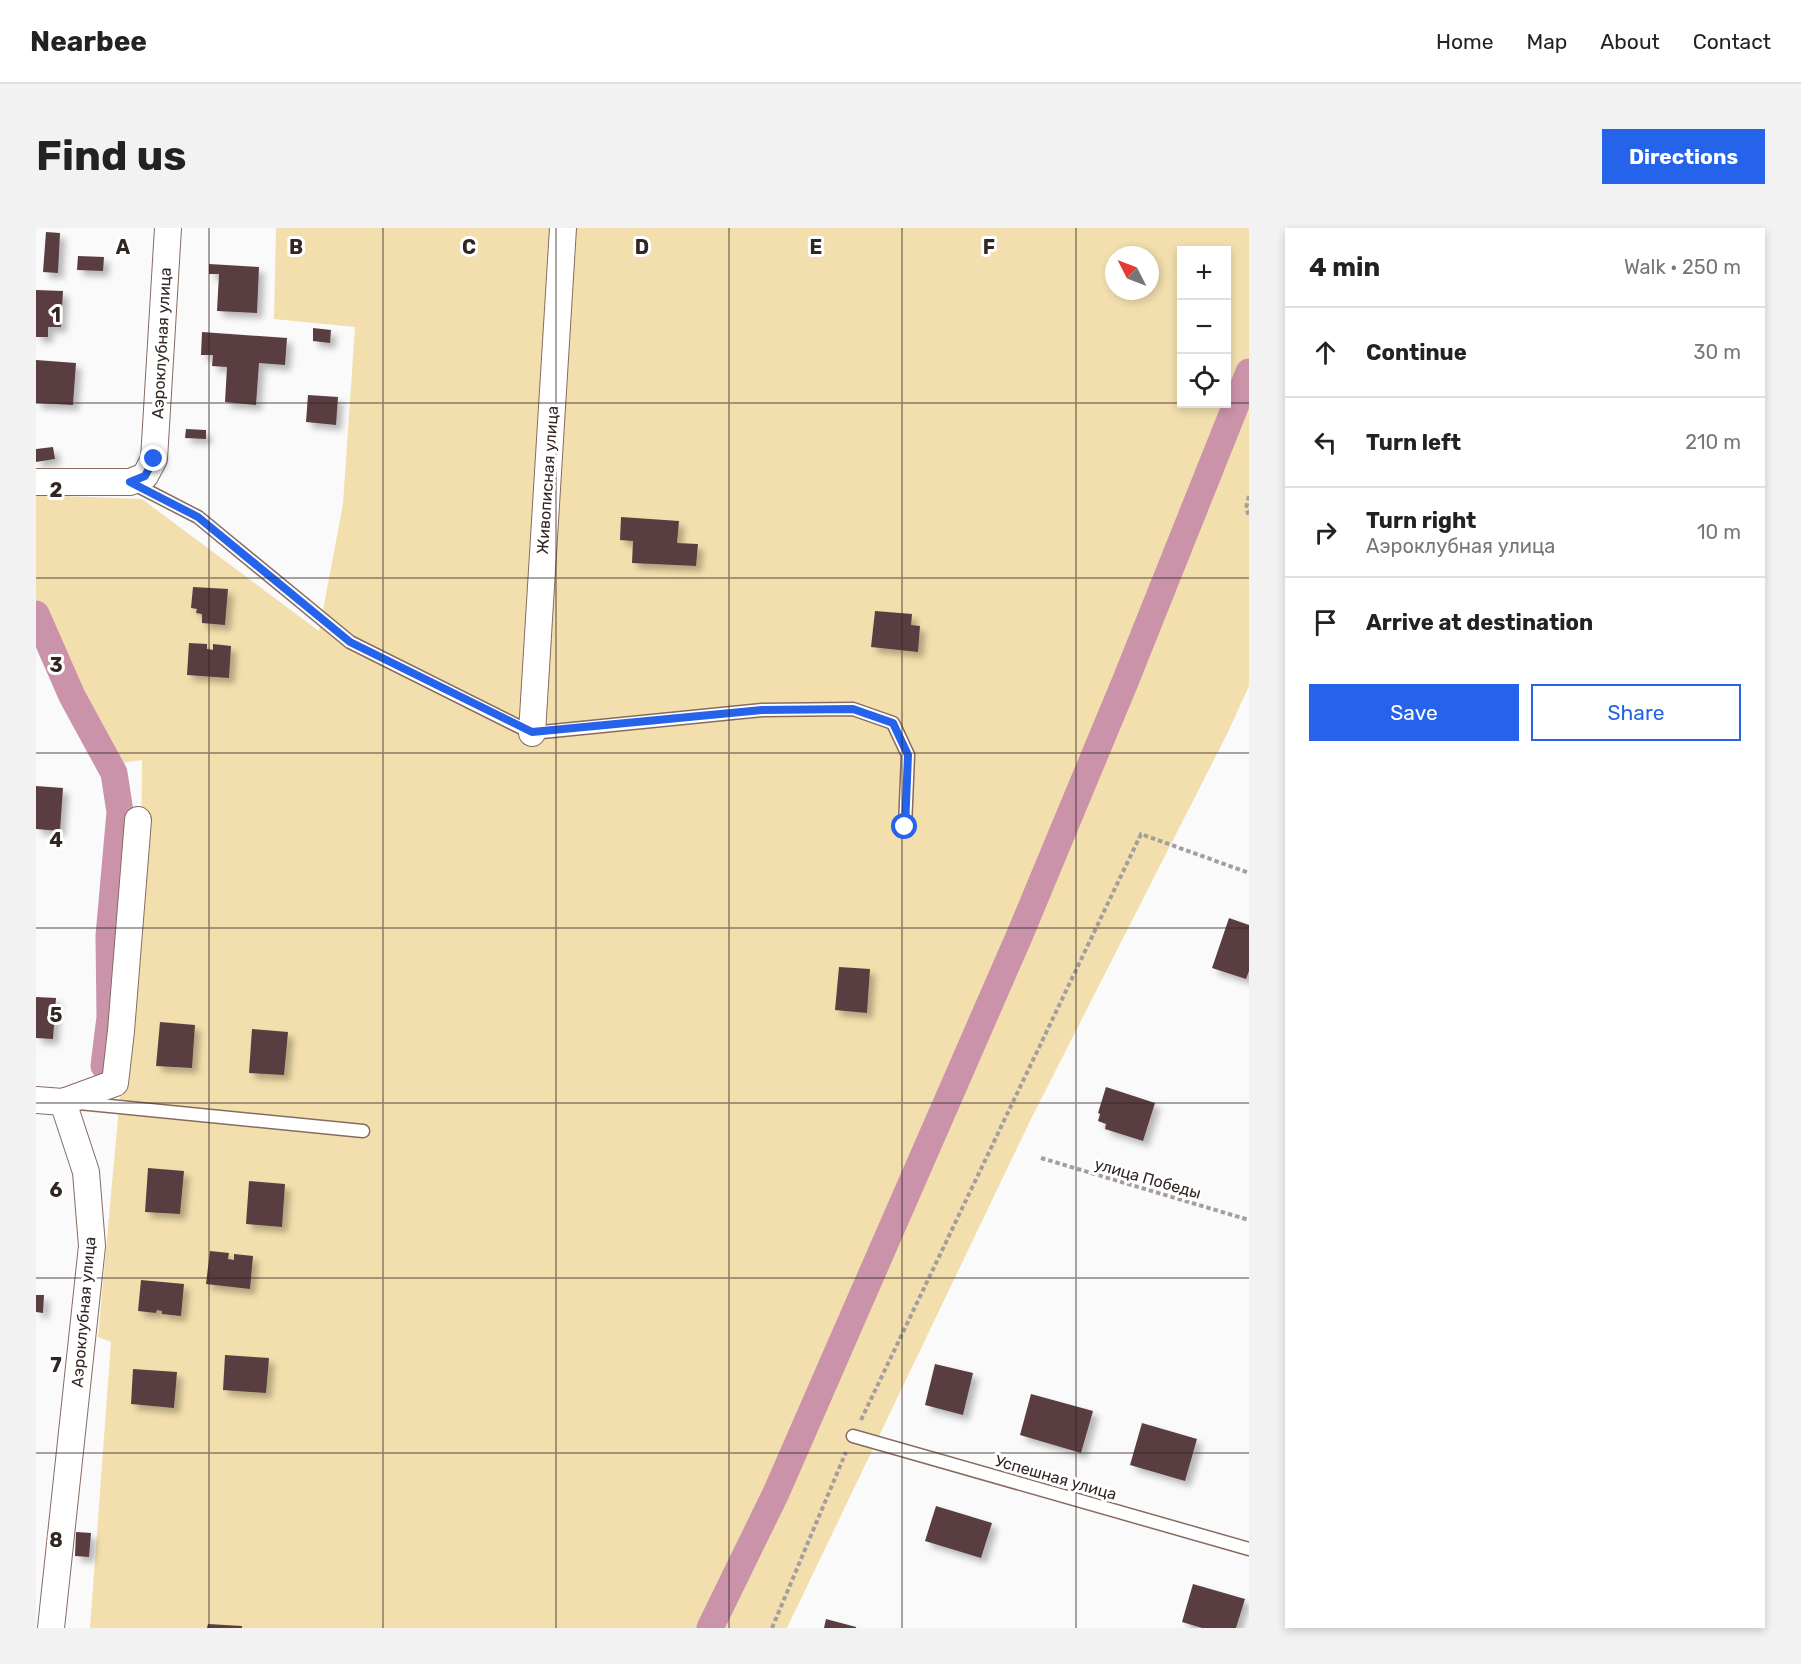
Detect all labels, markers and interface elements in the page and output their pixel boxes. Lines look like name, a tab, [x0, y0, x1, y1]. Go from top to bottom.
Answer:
text: Nearbee	[30, 25, 147, 58]
text: Home	[1436, 29, 1493, 54]
text: Map	[1526, 29, 1567, 54]
text: About	[1600, 29, 1660, 54]
text: Contact	[1693, 29, 1771, 54]
button: Directions	[1602, 129, 1765, 184]
text: Find us	[36, 131, 187, 181]
text: A	[116, 235, 131, 259]
text: B	[289, 235, 303, 259]
text: C	[462, 235, 476, 259]
text: D	[635, 235, 649, 259]
text: E	[810, 235, 822, 259]
text: F	[983, 235, 995, 259]
north arrow	[1105, 246, 1159, 300]
map controls	[1177, 246, 1231, 408]
button: +	[1177, 246, 1231, 300]
text: 4 min	[1309, 252, 1380, 283]
text: Walk · 250 m	[1624, 255, 1741, 279]
street label: Аэроклубная улица	[148, 267, 175, 419]
button: −	[1177, 300, 1231, 354]
text: 1	[51, 303, 61, 327]
icon: ahead	[1309, 336, 1342, 369]
text: Continue	[1366, 339, 1467, 366]
text: 30 m	[1694, 340, 1741, 364]
button: locate	[1177, 354, 1231, 408]
street label: Живописная улица	[533, 405, 562, 555]
icon: left	[1309, 426, 1342, 459]
text: Turn left	[1366, 429, 1461, 456]
text: 210 m	[1685, 430, 1741, 454]
route end	[140, 445, 166, 471]
text: 2	[50, 478, 63, 502]
text: Turn right	[1366, 507, 1476, 534]
icon: right	[1309, 516, 1342, 549]
text: 10 m	[1697, 520, 1741, 544]
text: Аэроклубная улица	[1366, 534, 1555, 558]
icon: arrive	[1309, 606, 1342, 639]
text: Arrive at destination	[1366, 609, 1593, 636]
text: 3	[49, 653, 63, 677]
button: Save	[1309, 684, 1519, 741]
button: Share	[1531, 684, 1741, 741]
route start	[891, 813, 917, 839]
text: 4	[49, 828, 63, 852]
text: 5	[50, 1003, 63, 1027]
street label: улица Победы	[1093, 1154, 1203, 1203]
text: 6	[49, 1178, 63, 1202]
street label: Аэроклубная улица	[67, 1236, 100, 1388]
text: 7	[50, 1353, 62, 1377]
street label: Успешная улица	[993, 1451, 1119, 1504]
text: 8	[49, 1528, 63, 1552]

